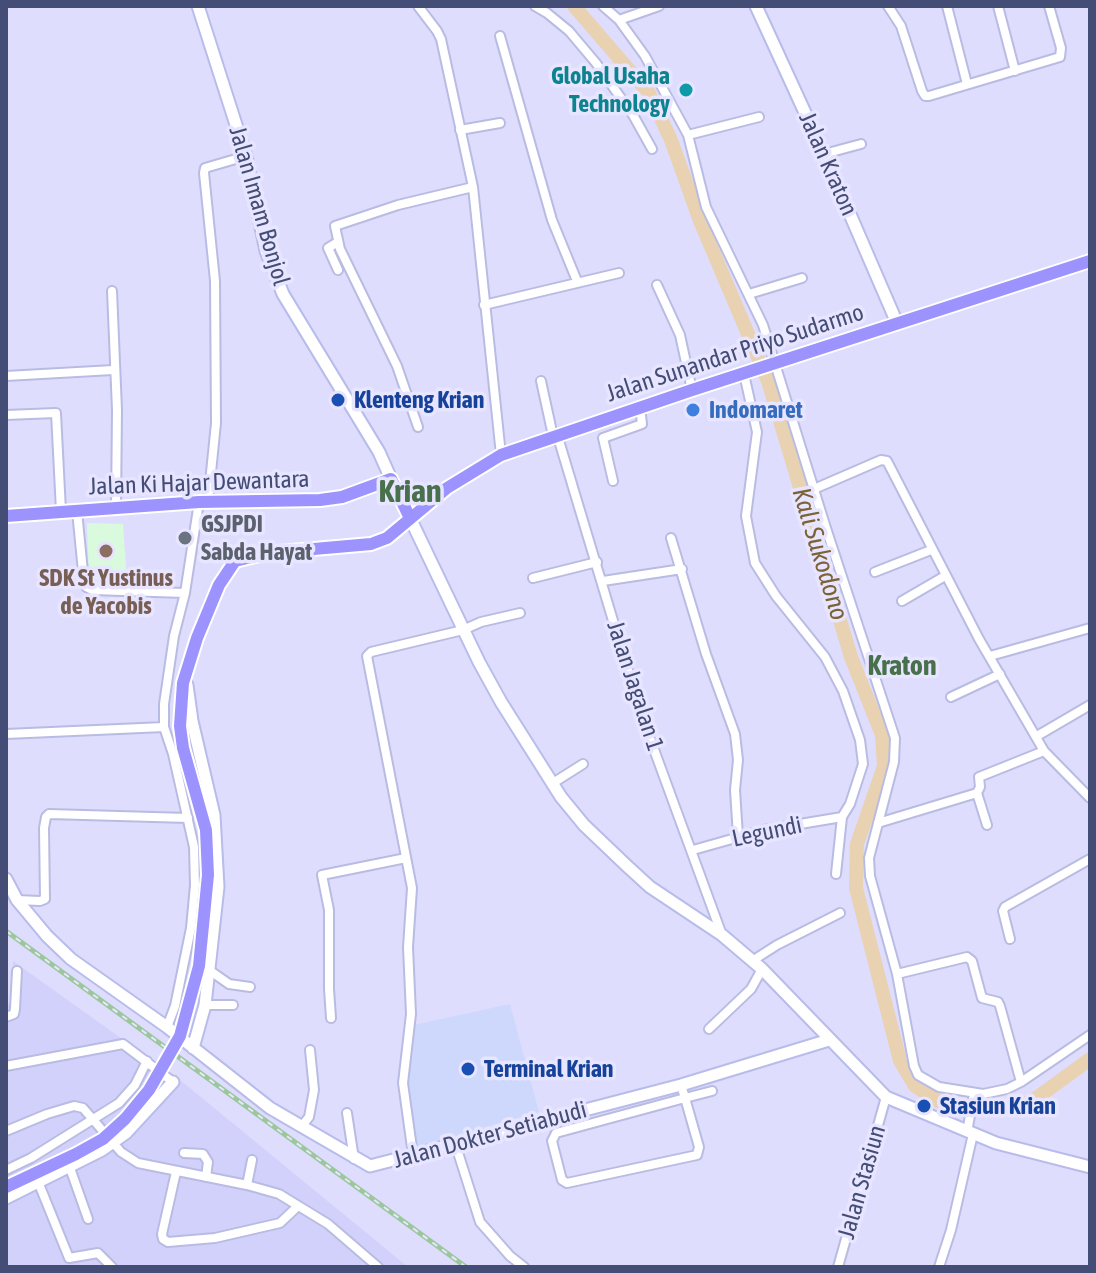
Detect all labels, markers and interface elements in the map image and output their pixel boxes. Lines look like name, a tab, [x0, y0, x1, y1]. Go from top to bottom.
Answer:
place label: Global Usaha Technology	[551, 62, 670, 118]
marker: Global Usaha Technology	[677, 81, 695, 99]
street label: Jalan Kraton	[792, 108, 864, 220]
street label: Jalan Imam Bonjol	[223, 123, 295, 289]
street label: Jalan Sunandar Priyo Sudarmo	[603, 298, 867, 408]
place label: Klenteng Krian	[354, 386, 484, 414]
marker: Klenteng Krian	[329, 391, 347, 409]
place label: Indomaret	[709, 396, 803, 424]
marker: Indomaret	[684, 401, 702, 419]
street label: Jalan Ki Hajar Dewantara	[88, 465, 310, 501]
district label: Krian	[379, 473, 441, 511]
water label: Kali Sukodono	[785, 484, 855, 624]
place label: GSJPDI Sabda Hayat	[201, 510, 312, 566]
marker: GSJPDI Sabda Hayat	[176, 529, 194, 547]
marker: SDK St Yustinus de Yacobis	[97, 542, 115, 560]
place label: SDK St Yustinus de Yacobis	[39, 564, 173, 620]
street label: Jalan Jagalan 1	[600, 617, 670, 755]
district label: Kraton	[868, 649, 936, 683]
street label: Legundi	[729, 811, 805, 853]
place label: Terminal Krian	[484, 1055, 613, 1083]
marker: Terminal Krian	[459, 1060, 477, 1078]
place label: Stasiun Krian	[940, 1092, 1056, 1120]
street label: Jalan Dokter Setiabudi	[390, 1095, 590, 1175]
marker: Stasiun Krian	[915, 1097, 933, 1115]
street label: Jalan Stasiun	[832, 1122, 892, 1242]

